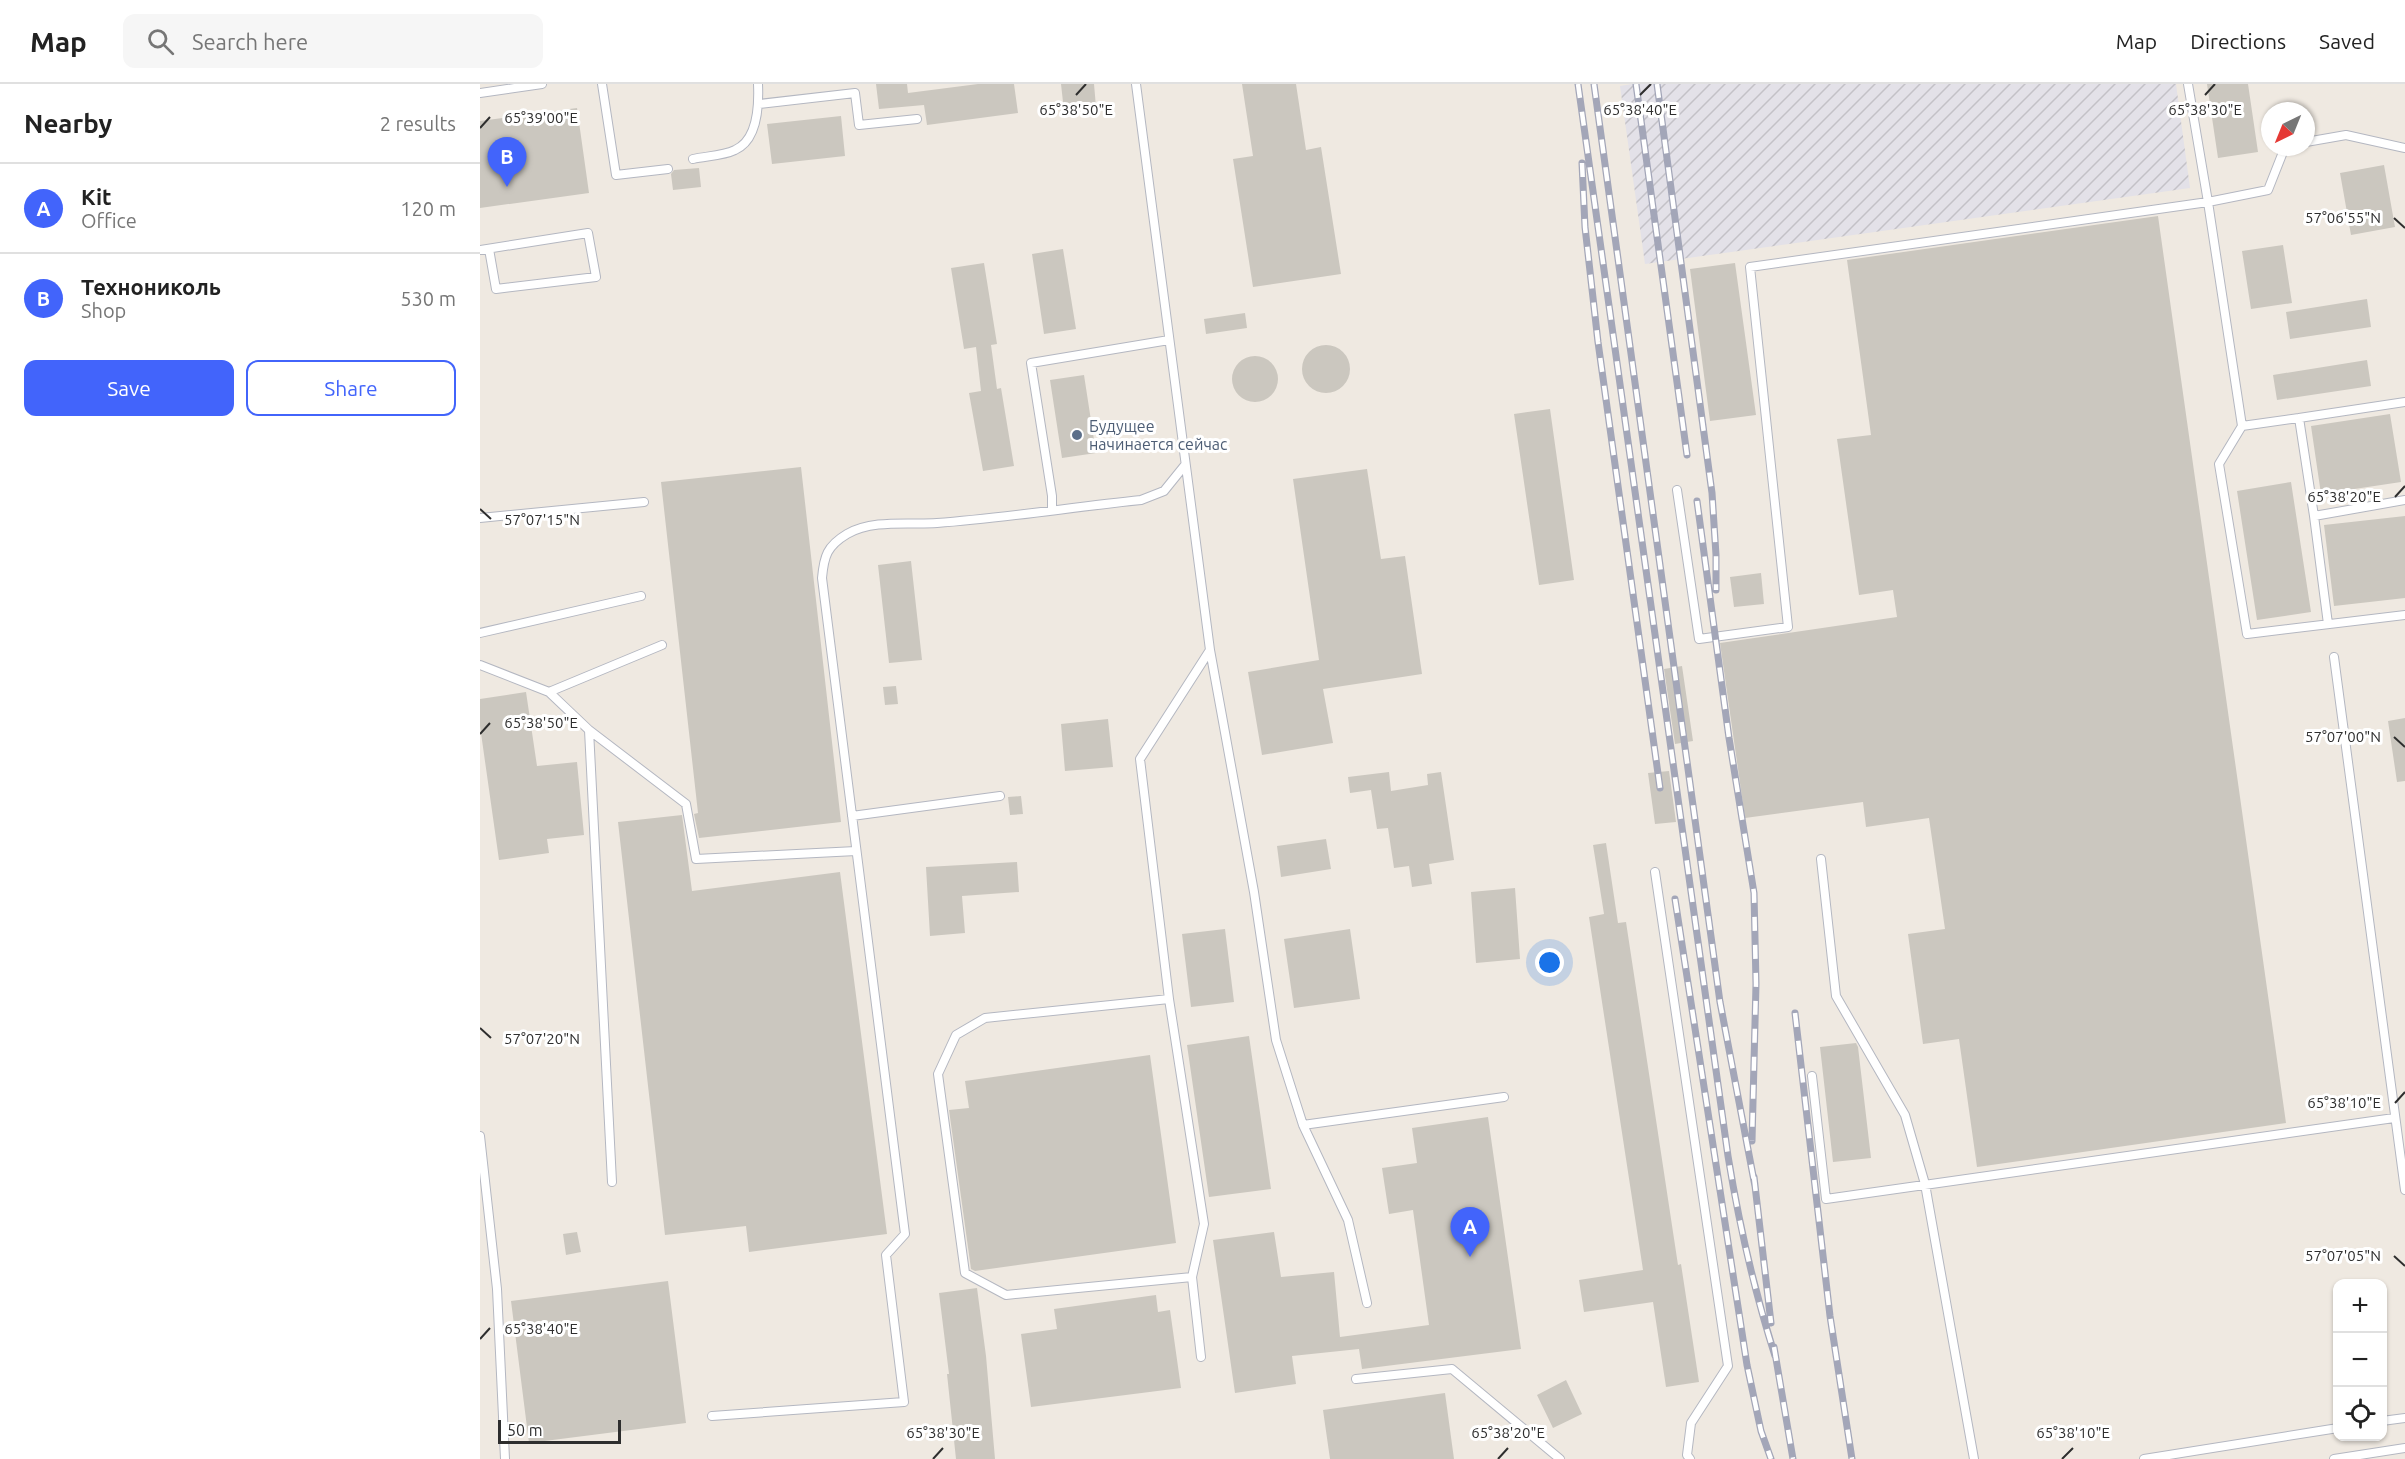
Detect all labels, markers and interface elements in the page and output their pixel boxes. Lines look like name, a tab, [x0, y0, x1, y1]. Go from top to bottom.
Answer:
search box	[123, 14, 543, 68]
icon: search	[144, 25, 177, 58]
text: Map	[30, 26, 87, 57]
text: Search here	[192, 29, 308, 54]
text: Map	[2116, 29, 2157, 53]
text: Directions	[2190, 29, 2286, 53]
text: Saved	[2319, 29, 2375, 53]
text: 65°38'50"E	[1039, 101, 1113, 118]
text: 65°38'40"E	[1603, 101, 1677, 118]
text: 65°38'30"E	[2168, 101, 2242, 118]
north arrow	[2261, 102, 2315, 156]
text: Nearby	[24, 109, 112, 138]
text: 65°39'00"E	[504, 109, 578, 126]
text: 2 results	[380, 112, 456, 135]
pin: B	[488, 138, 526, 187]
text: Kit	[81, 184, 112, 209]
text: A	[36, 197, 51, 220]
text: 120 m	[400, 197, 456, 220]
text: Office	[81, 209, 137, 232]
text: 57°06'55"N	[2305, 209, 2381, 226]
text: Технониколь	[81, 274, 221, 299]
text: B	[37, 287, 50, 310]
text: 530 m	[400, 287, 456, 310]
text: Shop	[81, 299, 126, 322]
button: Save	[24, 360, 234, 416]
button: Share	[246, 360, 456, 416]
place label: Будущее начинается сейчас	[1089, 417, 1228, 453]
marker: Будущее начинается сейчас	[1070, 428, 1084, 442]
text: 65°38'20"E	[2307, 488, 2381, 505]
text: 57°07'15"N	[504, 511, 580, 528]
text: 65°38'50"E	[504, 714, 578, 731]
text: 57°07'00"N	[2305, 728, 2381, 745]
your location	[1535, 948, 1564, 977]
text: 57°07'20"N	[504, 1030, 580, 1047]
text: 65°38'10"E	[2307, 1094, 2381, 1111]
pin: A	[1450, 1208, 1490, 1257]
text: 57°07'05"N	[2305, 1247, 2381, 1264]
map controls	[2333, 1279, 2387, 1441]
button: +	[2333, 1279, 2387, 1333]
text: 65°38'40"E	[504, 1320, 578, 1337]
button: −	[2333, 1333, 2387, 1387]
button: locate	[2333, 1387, 2387, 1441]
scale bar	[498, 1417, 621, 1444]
text: 50 m	[507, 1421, 543, 1439]
text: 65°38'30"E	[906, 1424, 980, 1441]
text: 65°38'20"E	[1471, 1424, 1545, 1441]
text: 65°38'10"E	[2036, 1424, 2110, 1441]

